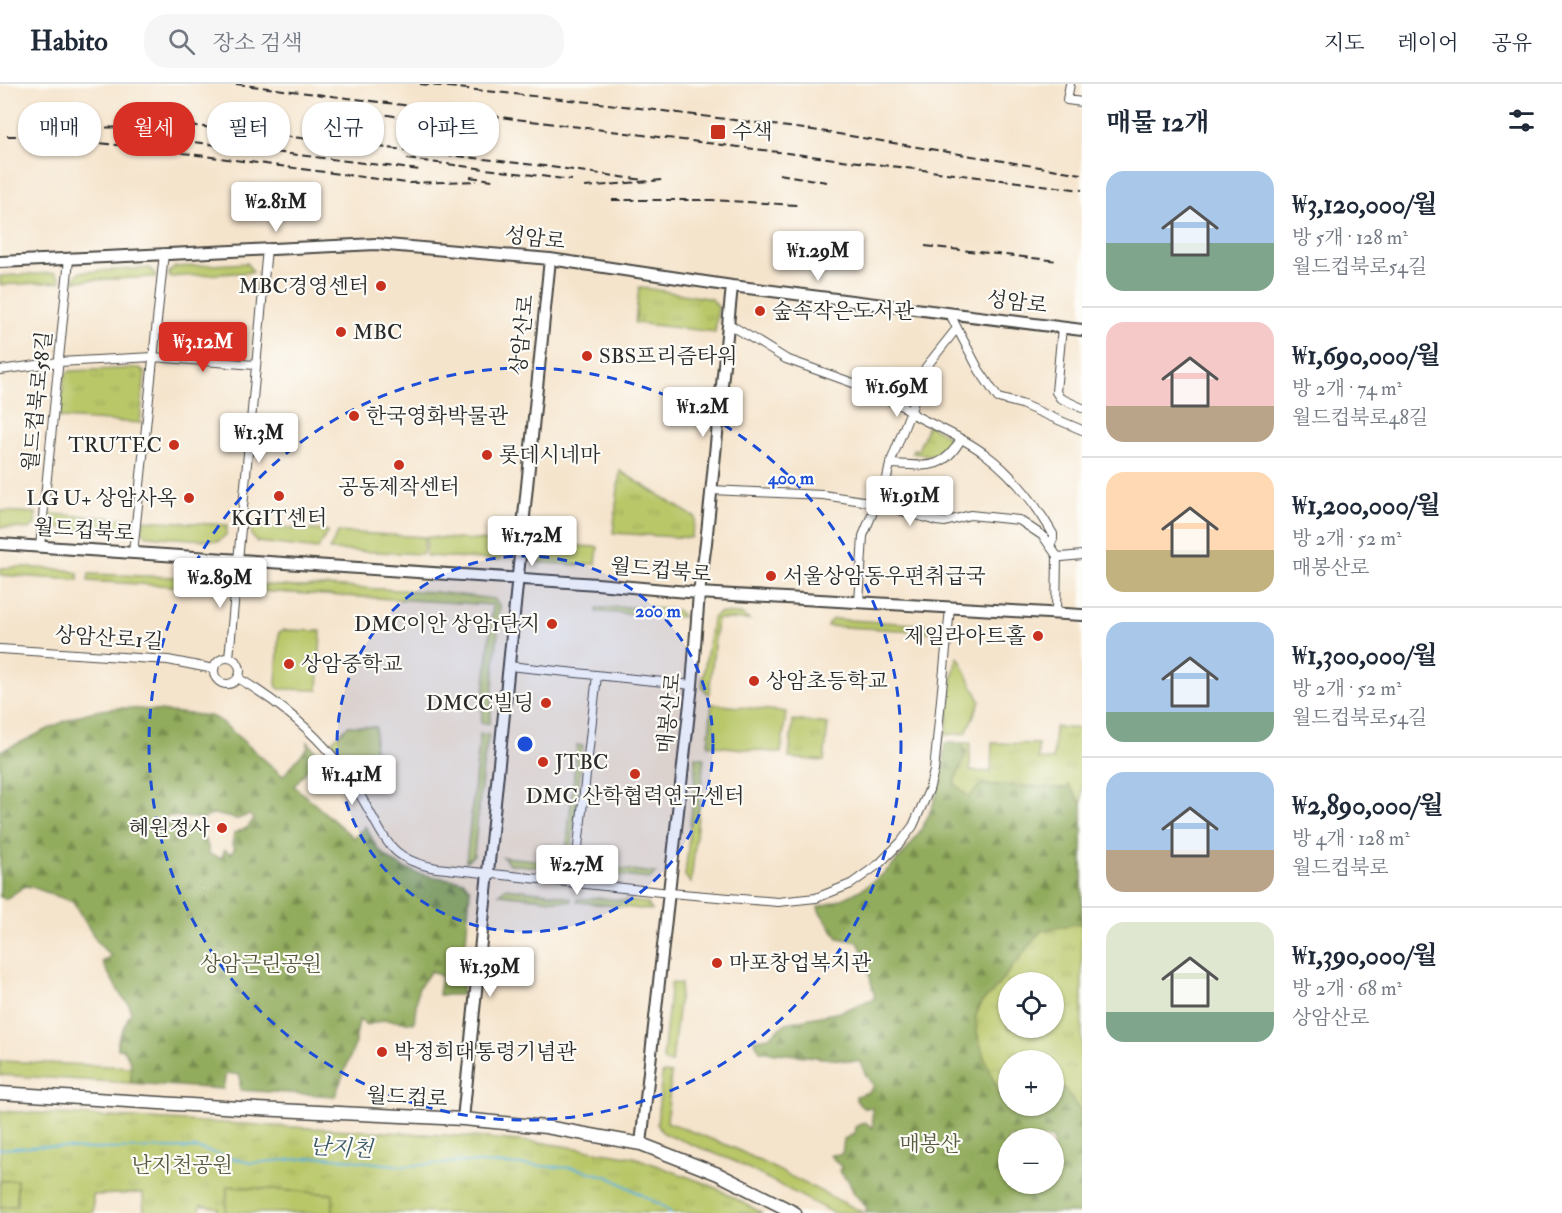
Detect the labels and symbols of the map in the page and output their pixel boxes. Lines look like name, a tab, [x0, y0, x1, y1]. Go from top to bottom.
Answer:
place label: 수색	[732, 119, 773, 146]
marker: 수색	[709, 123, 727, 141]
pin: ₩2.81M	[227, 182, 325, 233]
street label: 성암로	[503, 221, 567, 256]
pin: ₩1.29M	[769, 231, 867, 282]
place label: MBC경영센터	[238, 273, 369, 300]
marker: MBC경영센터	[374, 279, 388, 293]
street label: 성암로	[985, 285, 1049, 320]
street label: 상암산로	[505, 293, 540, 377]
place label: 숲속작은도서관	[772, 298, 915, 325]
marker: 숲속작은도서관	[753, 304, 767, 318]
place label: MBC	[353, 319, 402, 346]
pin: ₩3.12M	[154, 322, 252, 373]
marker: MBC	[334, 325, 348, 339]
street label: 월드컵북로58길	[17, 330, 58, 472]
place label: SBS프리즘타워	[599, 343, 738, 370]
marker: SBS프리즘타워	[580, 349, 594, 363]
pin: ₩1.69M	[848, 367, 946, 418]
pin: ₩1.2M	[661, 387, 745, 438]
place label: 한국영화박물관	[366, 403, 509, 430]
marker: 한국영화박물관	[347, 409, 361, 423]
pin: ₩1.3M	[217, 413, 301, 464]
place label: TRUTEC	[68, 432, 162, 459]
marker: TRUTEC	[167, 438, 181, 452]
place label: 롯데시네마	[499, 442, 601, 469]
marker: 롯데시네마	[480, 448, 494, 462]
marker: 공동제작센터	[392, 458, 406, 472]
text: 400 m	[767, 467, 815, 490]
place label: 공동제작센터	[338, 474, 460, 501]
pin: ₩1.91M	[861, 476, 959, 527]
place label: LG U+ 상암사옥	[26, 485, 177, 512]
marker: KGIT센터	[272, 489, 286, 503]
marker: LG U+ 상암사옥	[182, 491, 196, 505]
place label: KGIT센터	[231, 505, 327, 532]
street label: 월드컵북로	[32, 513, 136, 548]
pin: ₩1.72M	[483, 516, 581, 567]
street label: 월드컵북로	[609, 553, 713, 588]
pin: ₩2.89M	[171, 558, 269, 609]
place label: 서울상암동우편취급국	[783, 563, 986, 590]
marker: 서울상암동우편취급국	[764, 569, 778, 583]
text: 200 m	[635, 600, 682, 623]
place label: DMC이안 상암1단지	[354, 611, 540, 638]
marker: DMC이안 상암1단지	[545, 617, 559, 631]
street label: 상암산로1길	[54, 621, 164, 656]
place label: 제일라아트홀	[904, 623, 1026, 650]
marker: 제일라아트홀	[1031, 629, 1045, 643]
place label: 상암중학교	[301, 651, 402, 678]
marker: 상암중학교	[282, 657, 296, 671]
place label: 상암초등학교	[766, 668, 888, 695]
street label: 매봉산로	[652, 671, 687, 755]
marker: 상암초등학교	[747, 674, 761, 688]
place label: DMCC빌딩	[426, 690, 534, 717]
marker: DMCC빌딩	[539, 696, 553, 710]
centre of rings	[515, 734, 535, 754]
place label: JTBC	[554, 749, 608, 776]
pin: ₩1.41M	[303, 755, 401, 806]
marker: JTBC	[536, 755, 550, 769]
marker: DMC 산학협력연구센터	[628, 767, 642, 781]
place label: DMC 산학협력연구센터	[525, 783, 745, 810]
place label: 혜원정사	[129, 815, 211, 842]
marker: 혜원정사	[215, 821, 229, 835]
pin: ₩2.7M	[535, 845, 619, 896]
pin: ₩1.39M	[441, 947, 539, 998]
place label: 마포창업복지관	[729, 950, 872, 977]
park label: 상암근린공원	[200, 951, 322, 978]
marker: 마포창업복지관	[710, 956, 724, 970]
place label: 박정희대통령기념관	[394, 1039, 577, 1066]
marker: 박정희대통령기념관	[375, 1045, 389, 1059]
street label: 월드컵로	[366, 1082, 448, 1113]
park label: 매봉산	[900, 1131, 961, 1158]
water label: 난지천	[308, 1132, 375, 1164]
park label: 난지천공원	[131, 1152, 233, 1179]

